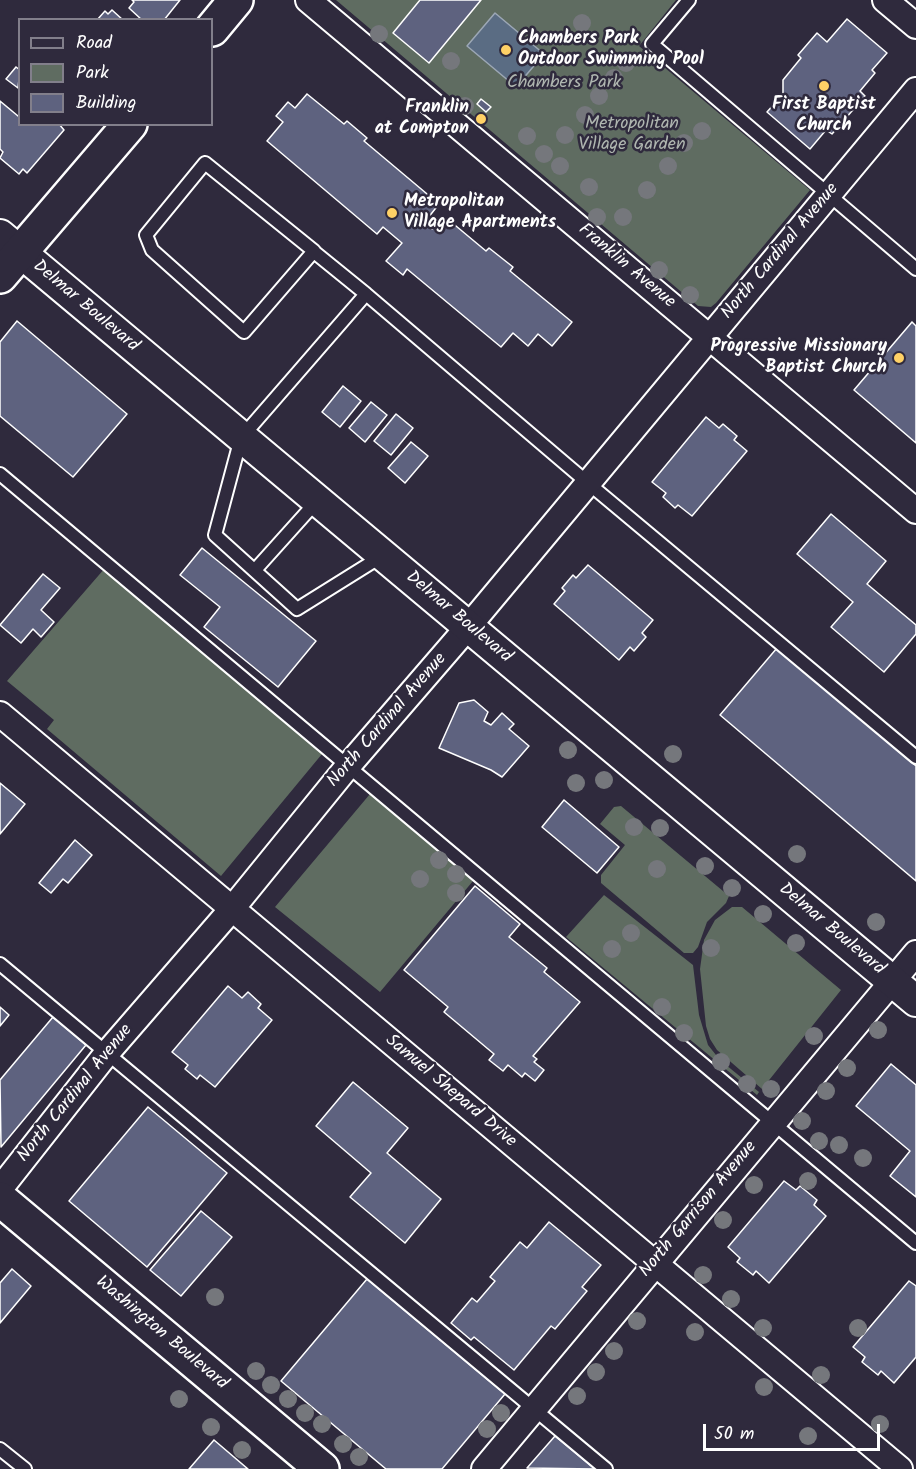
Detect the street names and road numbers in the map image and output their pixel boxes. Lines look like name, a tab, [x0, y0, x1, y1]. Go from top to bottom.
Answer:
street label: North Cardinal Avenue	[718, 179, 844, 325]
street label: Franklin Avenue	[573, 220, 679, 314]
street label: Delmar Boulevard	[28, 256, 142, 358]
street label: Delmar Boulevard	[401, 567, 515, 669]
street label: North Cardinal Avenue	[324, 649, 452, 793]
street label: Delmar Boulevard	[774, 879, 888, 981]
street label: North Cardinal Avenue	[14, 1021, 138, 1167]
street label: Samuel Shepard Drive	[380, 1031, 520, 1153]
street label: North Garrison Avenue	[636, 1137, 762, 1283]
street label: Washington Boulevard	[90, 1272, 232, 1396]

